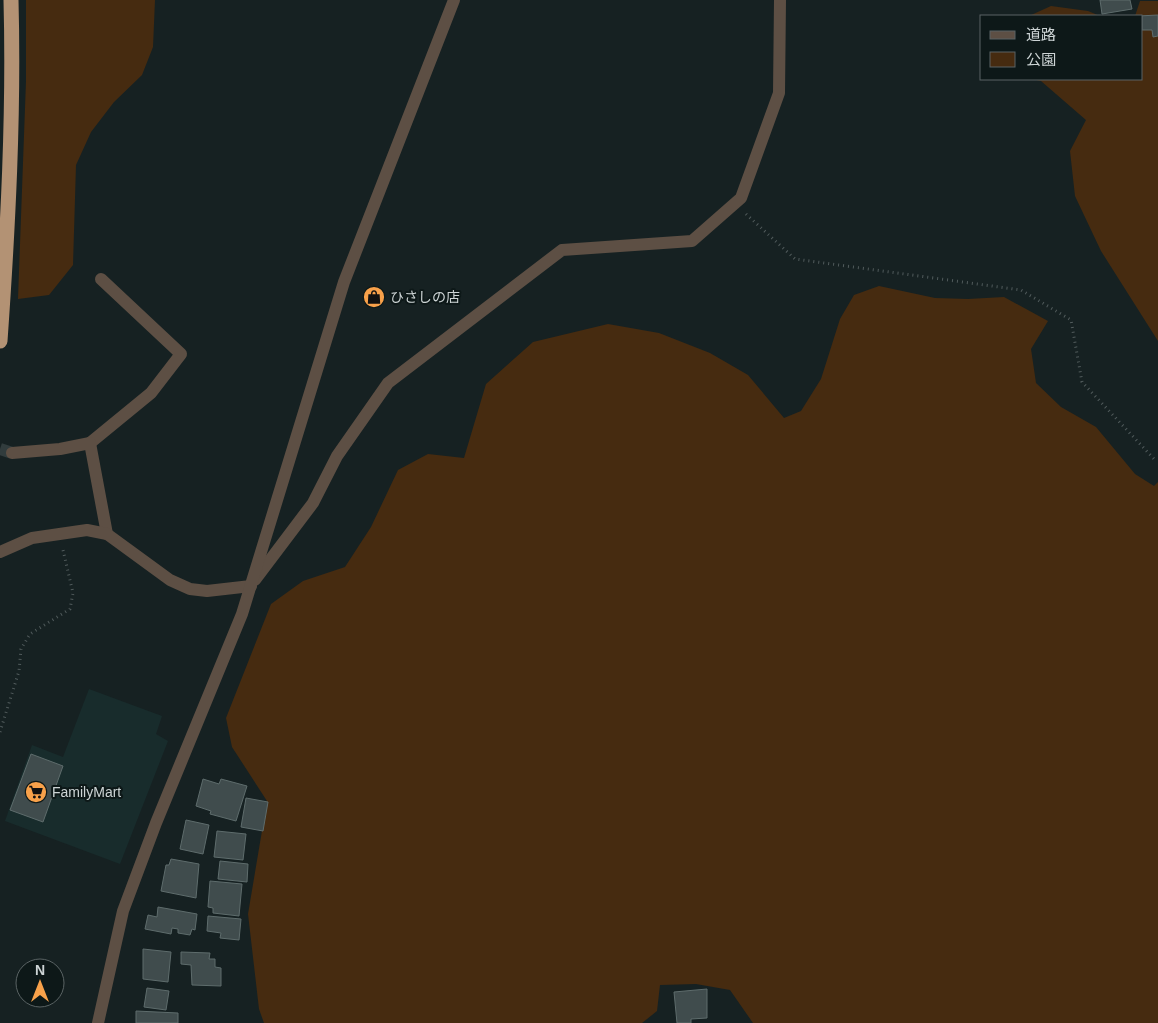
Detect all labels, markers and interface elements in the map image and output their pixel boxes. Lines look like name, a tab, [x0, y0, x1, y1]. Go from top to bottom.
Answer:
legend	[980, 15, 1143, 80]
text: 道路	[1026, 26, 1056, 43]
text: 公園	[1026, 51, 1056, 68]
shop icon: ひさしの店	[362, 285, 386, 309]
place label: ひさしの店	[390, 289, 460, 305]
supermarket icon: FamilyMart	[24, 780, 48, 804]
place label: FamilyMart	[52, 784, 121, 800]
north arrow	[15, 958, 65, 1008]
text: N	[35, 962, 45, 978]

